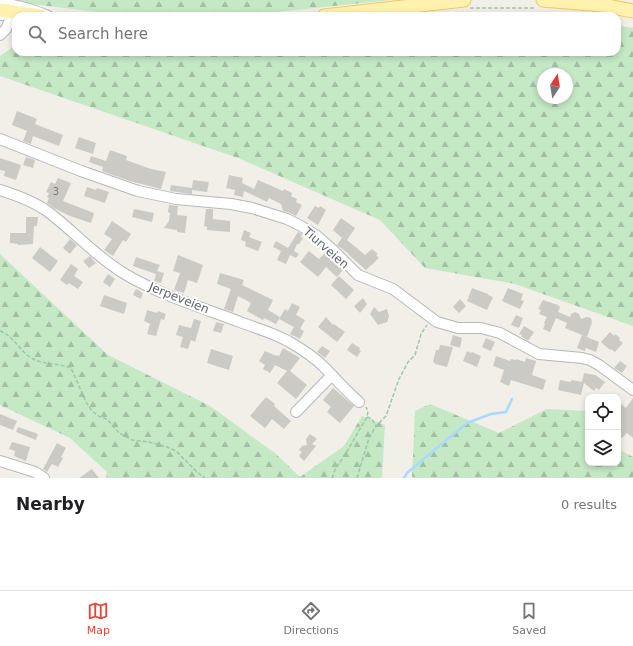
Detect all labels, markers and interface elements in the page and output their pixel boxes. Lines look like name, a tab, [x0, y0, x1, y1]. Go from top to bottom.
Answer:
search box	[12, 12, 621, 56]
icon: search	[26, 23, 48, 45]
text: Search here	[58, 25, 148, 43]
north arrow	[537, 68, 573, 104]
house number: 3	[53, 186, 59, 197]
street label: Tiurveien	[300, 224, 352, 272]
street label: Jerpeveien	[146, 279, 211, 316]
map controls	[585, 394, 621, 466]
button: locate	[585, 394, 621, 430]
button: layers	[585, 430, 621, 466]
text: Nearby	[16, 494, 85, 514]
text: 0 results	[561, 497, 617, 512]
tab: Map	[87, 600, 110, 637]
tab: Directions	[283, 600, 339, 637]
tab: Saved	[512, 600, 546, 637]

